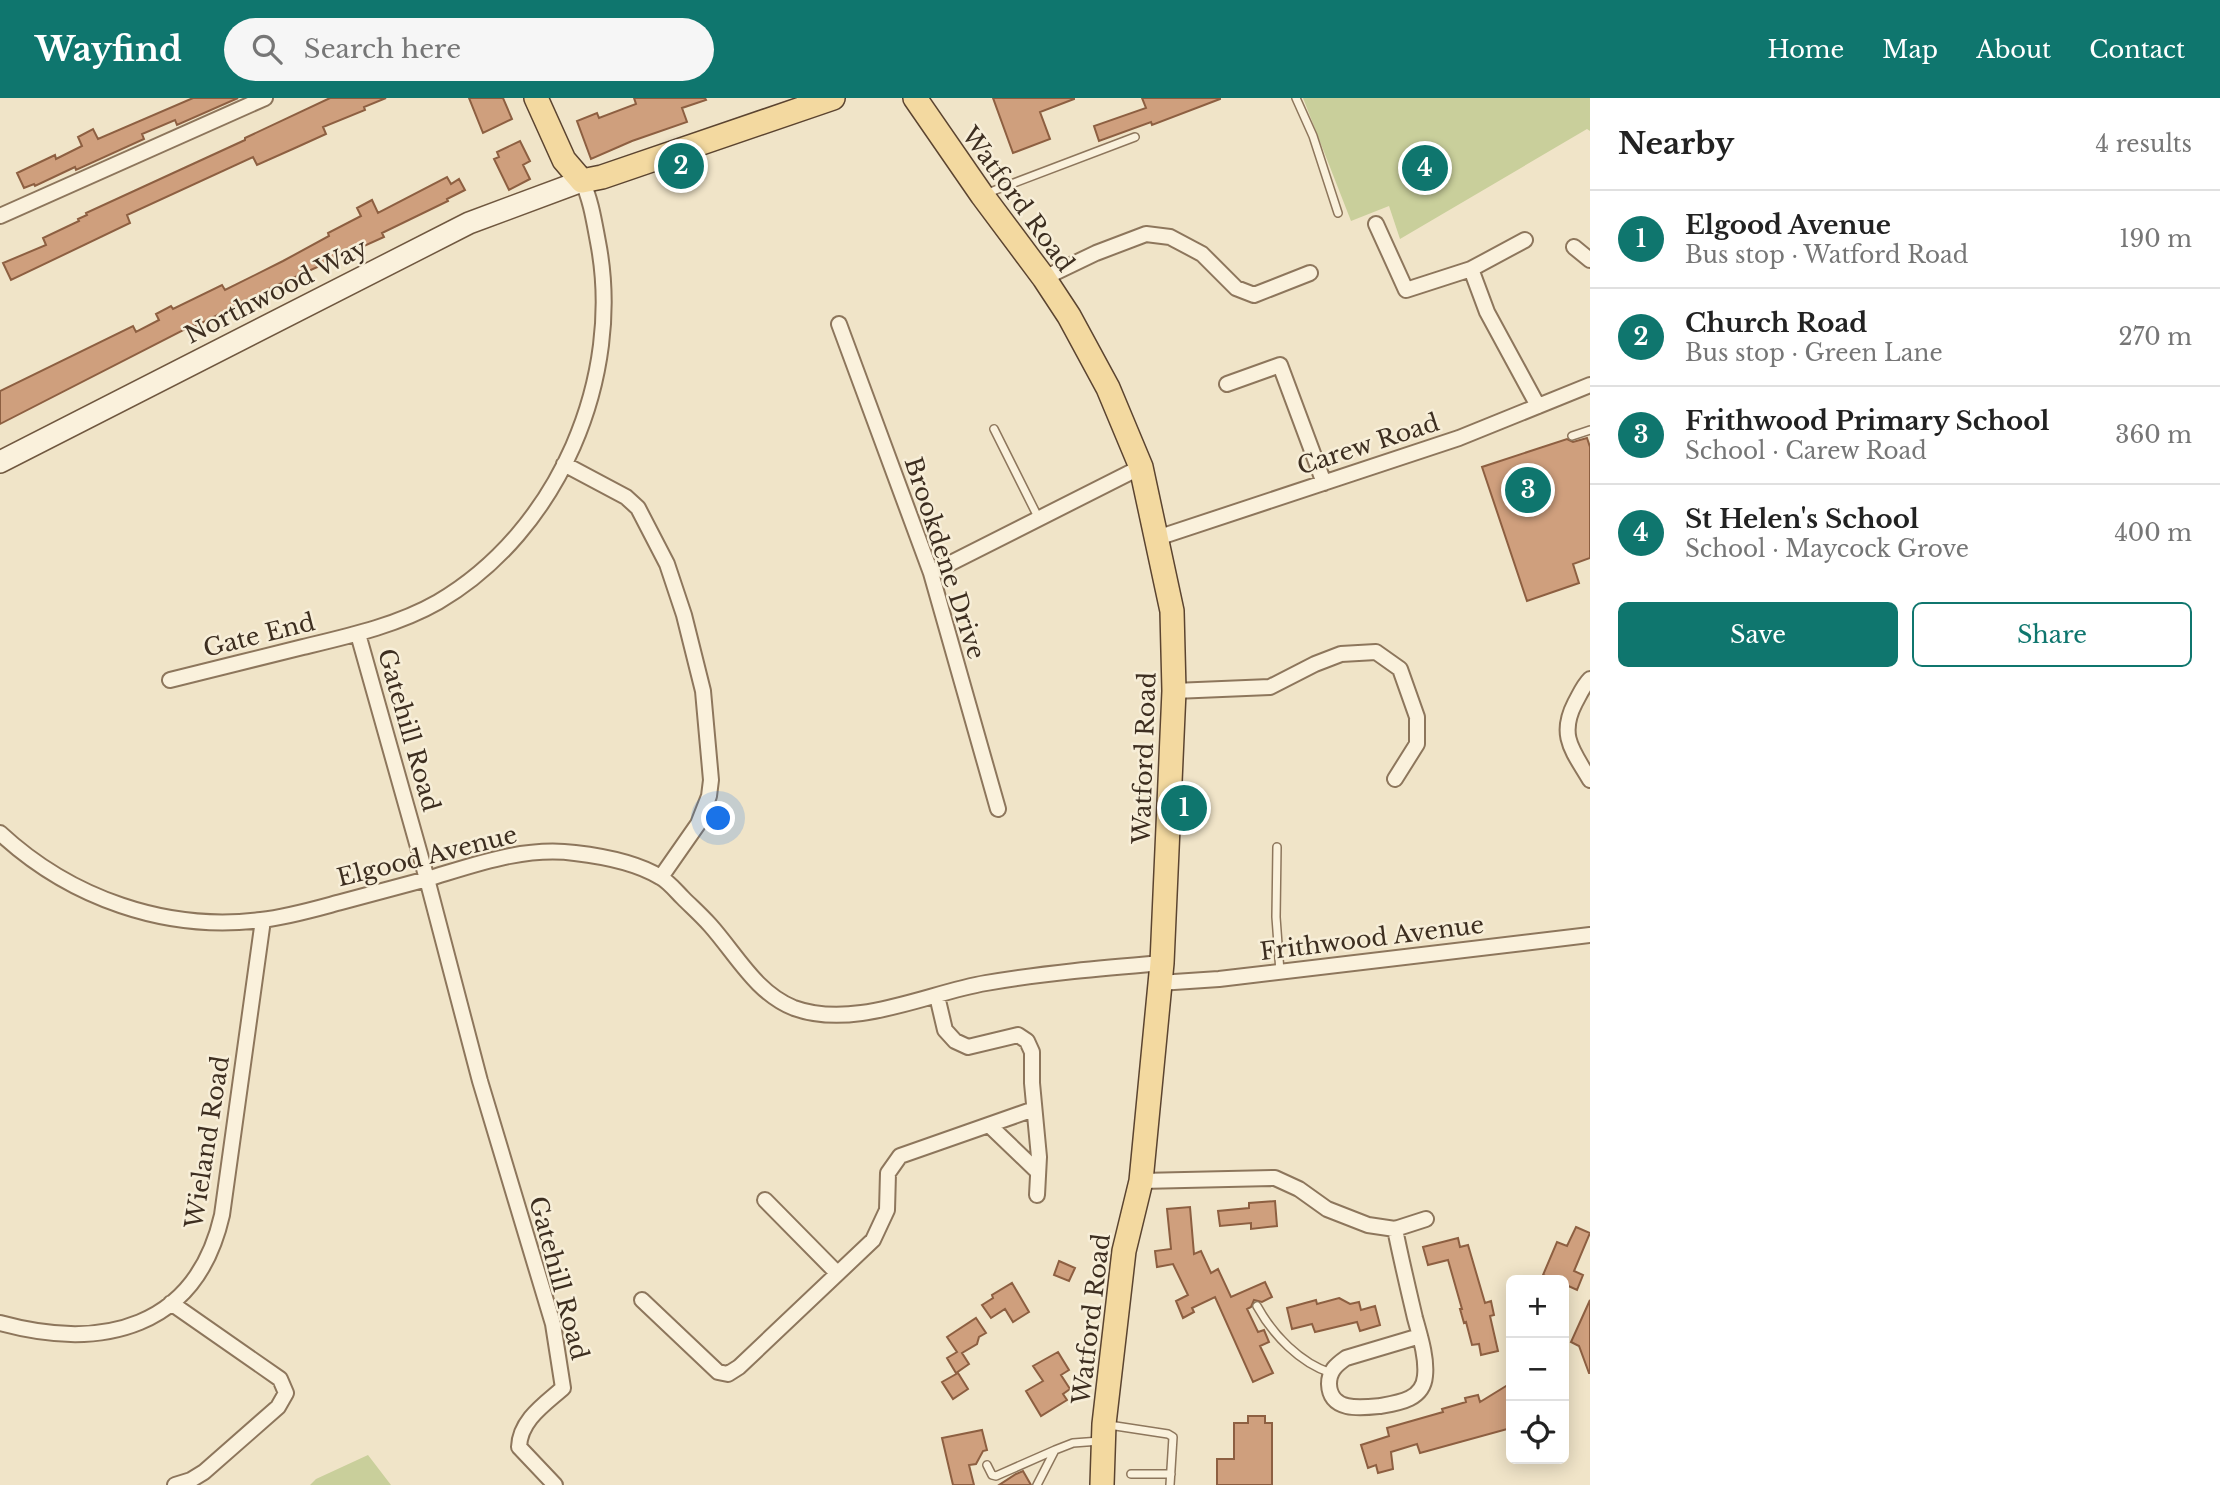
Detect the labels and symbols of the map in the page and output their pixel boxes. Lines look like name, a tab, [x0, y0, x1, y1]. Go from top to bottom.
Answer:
street label: Watford Road	[955, 120, 1080, 277]
pin: 2	[658, 140, 704, 192]
pin: 4	[1402, 142, 1448, 194]
street label: Northwood Way	[180, 232, 373, 350]
street label: Carew Road	[1293, 407, 1443, 481]
street label: Brookdene Drive	[899, 453, 991, 663]
pin: 3	[1505, 464, 1551, 516]
street label: Gate End	[200, 607, 318, 663]
street label: Gatehill Road	[372, 645, 446, 815]
street label: Watford Road	[1126, 672, 1161, 845]
pin: 1	[1161, 782, 1207, 834]
your location	[701, 801, 735, 835]
street label: Elgood Avenue	[334, 820, 520, 892]
street label: Frithwood Avenue	[1258, 910, 1486, 966]
street label: Wieland Road	[179, 1054, 235, 1231]
street label: Gatehill Road	[523, 1193, 595, 1363]
street label: Watford Road	[1066, 1232, 1116, 1407]

